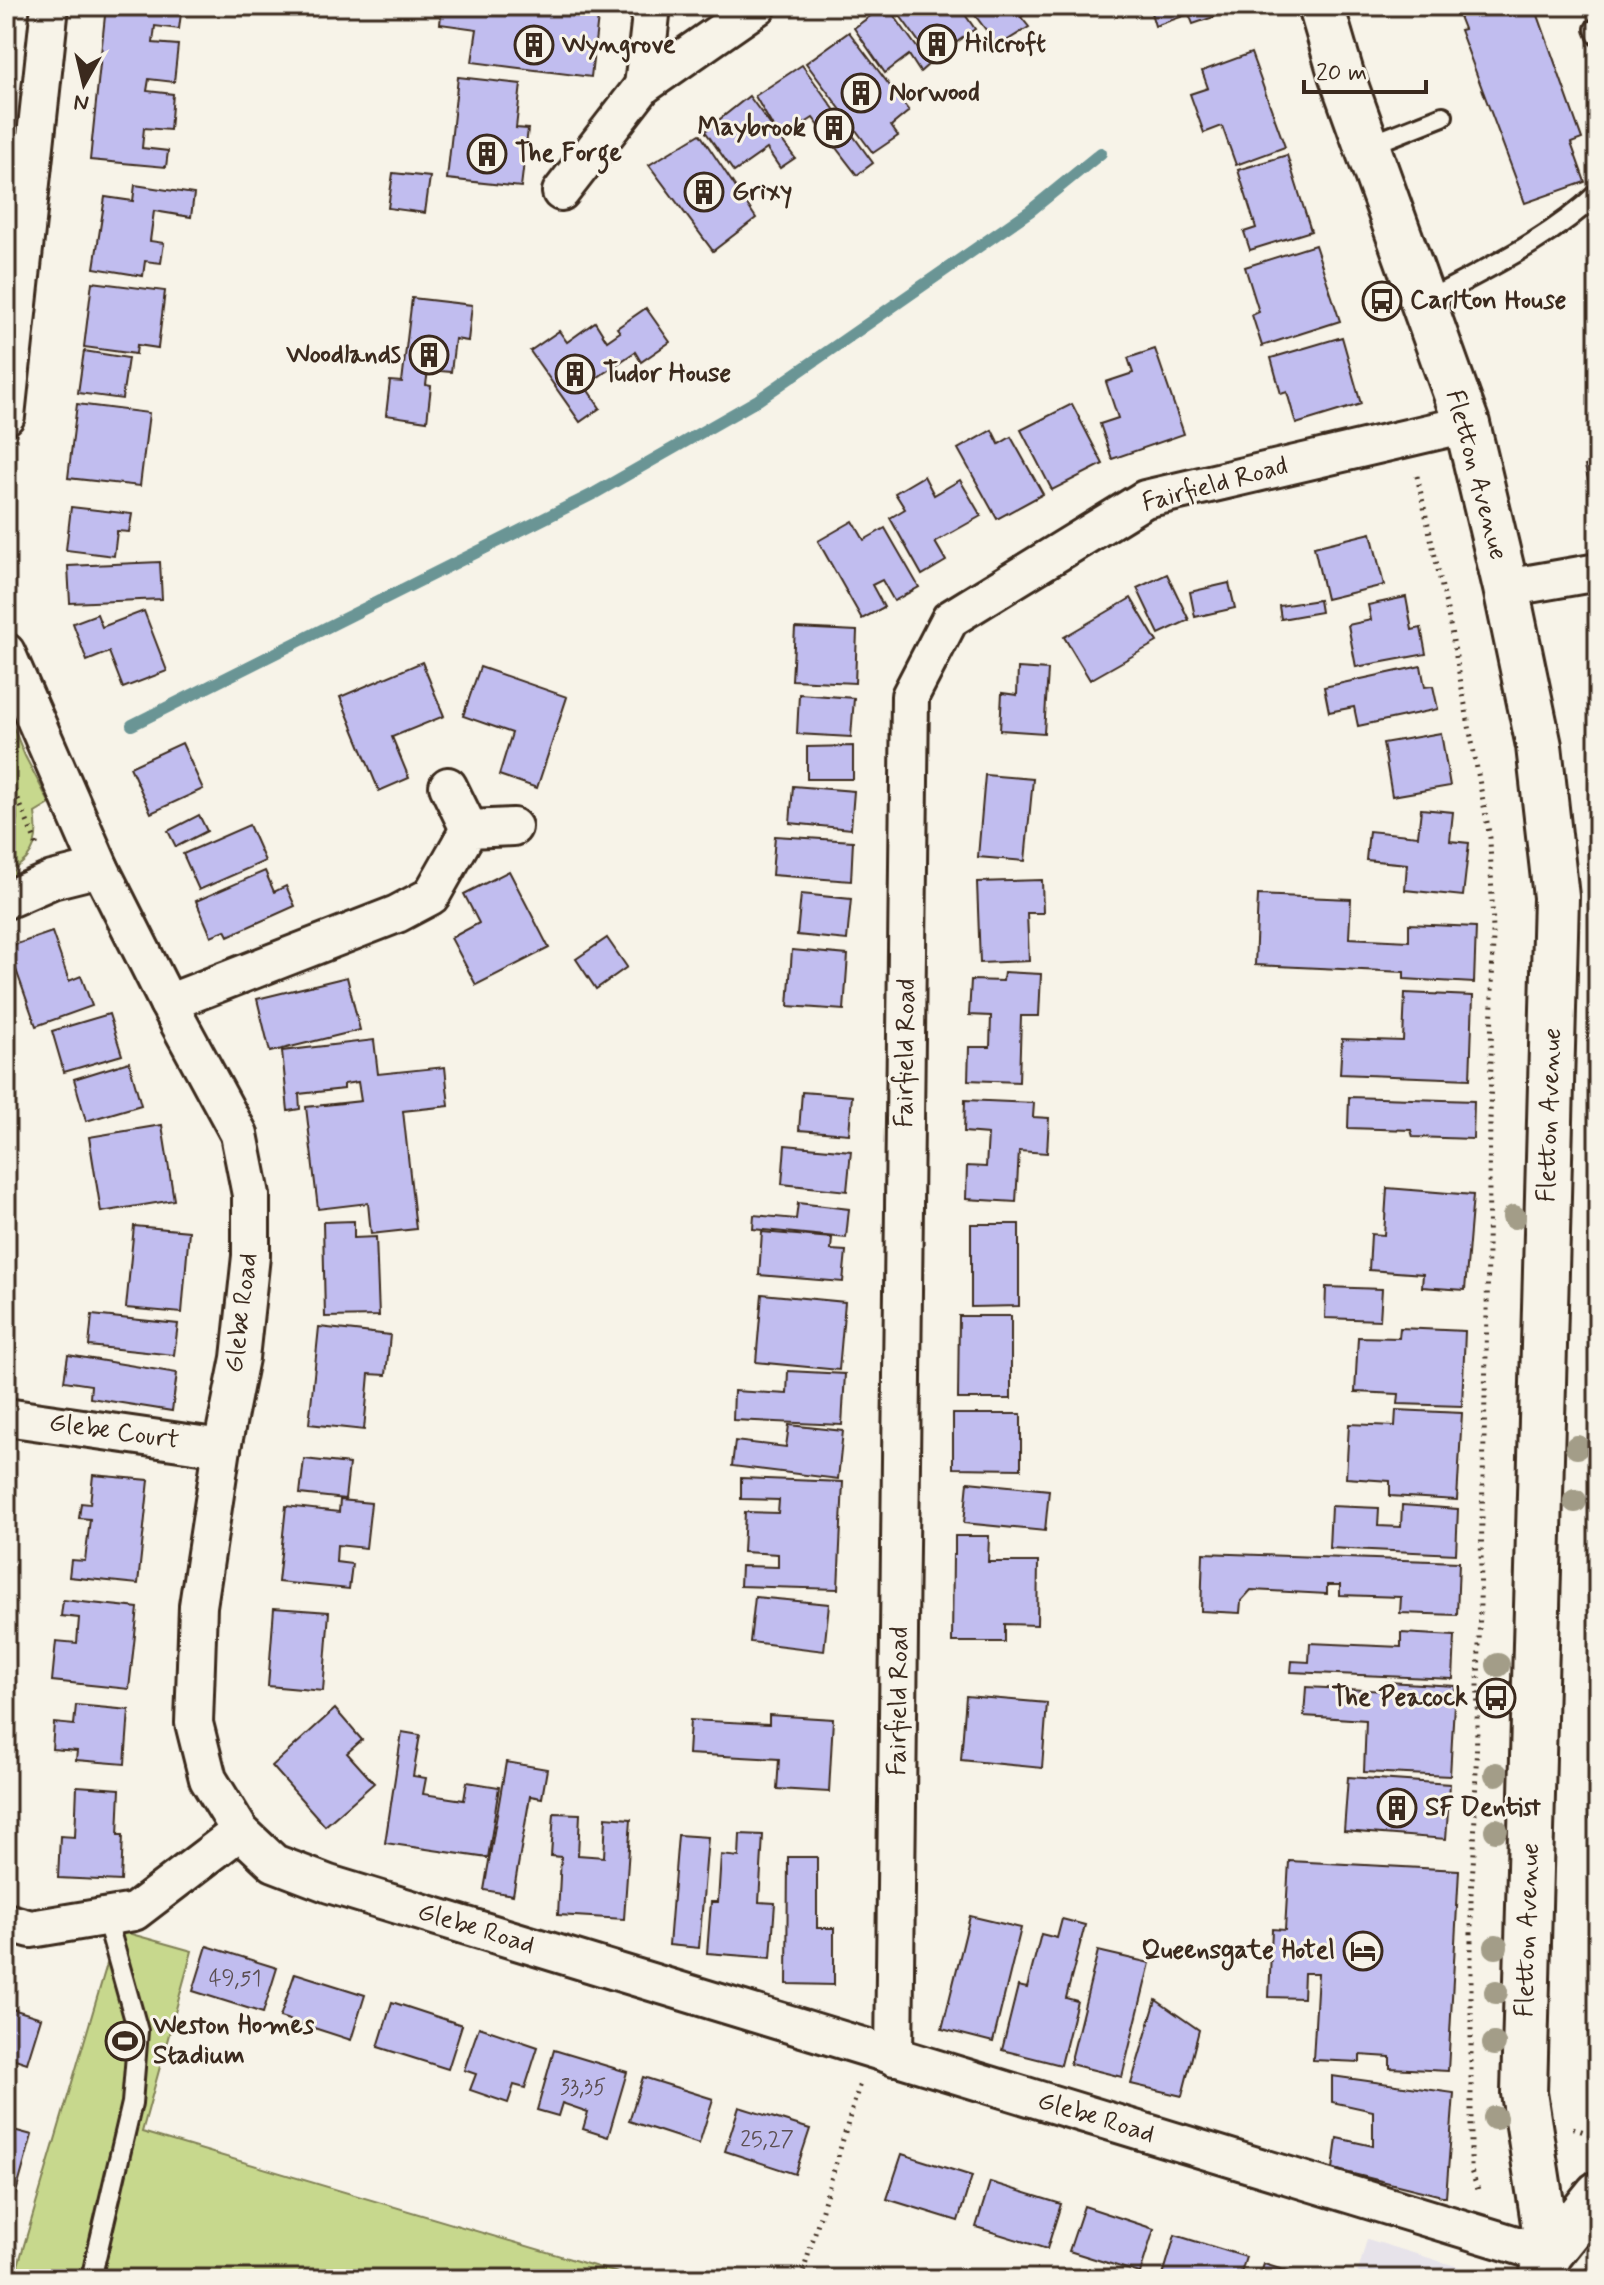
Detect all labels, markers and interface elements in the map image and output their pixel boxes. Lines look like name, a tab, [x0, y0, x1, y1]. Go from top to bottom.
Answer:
building icon: Hilcroft	[916, 23, 958, 65]
building icon: Wyngrove	[513, 24, 555, 66]
place label: Hilcroft	[965, 27, 1046, 61]
place label: Wyngrove	[561, 28, 676, 63]
north arrow	[44, 44, 124, 124]
scale bar	[1304, 44, 1426, 94]
text: 20 m	[1316, 58, 1367, 89]
building icon: Norwood	[840, 72, 882, 114]
place label: Norwood	[889, 76, 980, 110]
text: N	[72, 87, 91, 117]
building icon: Maybrook	[813, 107, 855, 149]
place label: Maybrook	[698, 111, 806, 145]
building icon: The Forge	[466, 133, 508, 175]
place label: The Forge	[515, 137, 622, 174]
building icon: Grixy	[683, 171, 725, 213]
place label: Grixy	[732, 175, 792, 209]
bus stop icon: Carlton House	[1361, 280, 1403, 322]
place label: Carlton House	[1410, 284, 1566, 318]
building icon: Woodlands	[408, 334, 450, 376]
place label: Woodlands	[285, 338, 401, 372]
building icon: Tudor House	[554, 353, 596, 395]
place label: Tudor House	[603, 357, 731, 391]
street label: Fletton Avenue	[1437, 386, 1515, 564]
street label: Fairfield Road	[1138, 449, 1292, 521]
street label: Fairfield Road	[888, 978, 924, 1128]
street label: Fletton Avenue	[1530, 1027, 1570, 1203]
street label: Glebe Road	[218, 1251, 266, 1375]
street label: Glebe Court	[47, 1406, 181, 1458]
street label: Fairfield Road	[881, 1626, 917, 1776]
bus stop icon: The Peacock	[1475, 1677, 1517, 1719]
place label: The Peacock	[1331, 1681, 1468, 1715]
building icon: SF Dentist	[1376, 1787, 1418, 1829]
place label: SF Dentist	[1425, 1791, 1542, 1825]
street label: Fletton Avenue	[1508, 1842, 1548, 2018]
street label: Glebe Road	[413, 1895, 539, 1963]
hotel icon: Queensgate Hotel	[1342, 1930, 1384, 1972]
place label: Queensgate Hotel	[1141, 1934, 1335, 1971]
house number: 49,51	[209, 1965, 261, 1993]
place label: Weston Homes Stadium	[152, 2009, 315, 2073]
sports icon: Weston Homes Stadium	[104, 2020, 146, 2062]
house number: 33,35	[560, 2074, 606, 2102]
street label: Glebe Road	[1033, 2084, 1159, 2152]
house number: 25,27	[740, 2126, 794, 2154]

